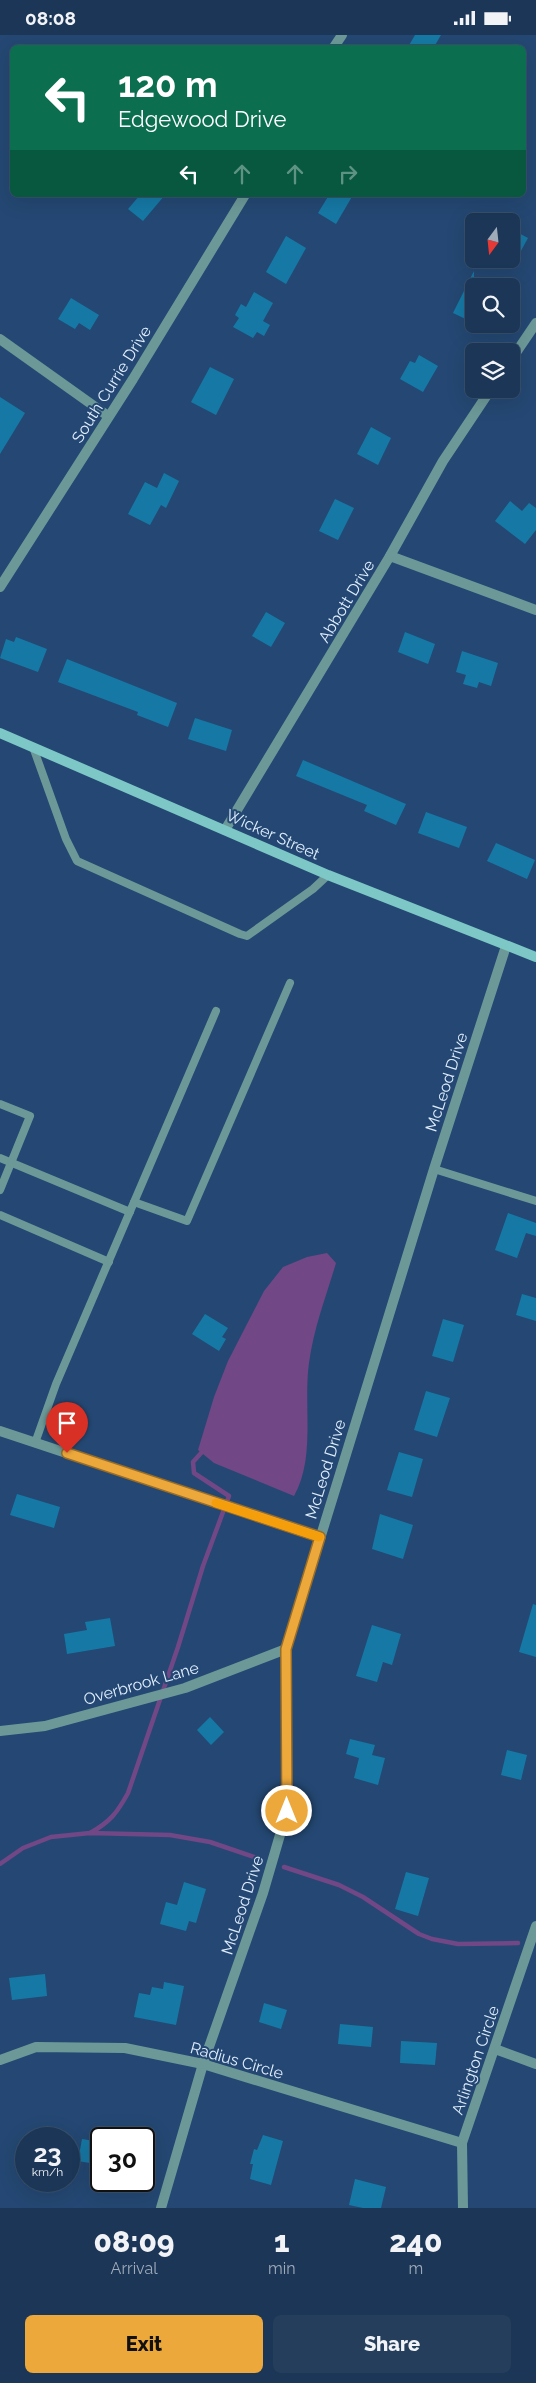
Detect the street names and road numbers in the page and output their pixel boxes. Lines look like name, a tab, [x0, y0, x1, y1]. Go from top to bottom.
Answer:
street label: South Currie Drive	[68, 322, 155, 446]
street label: Abbott Drive	[314, 557, 379, 646]
street label: Wicker Street	[223, 805, 323, 864]
street label: McLeod Drive	[422, 1030, 471, 1134]
street label: McLeod Drive	[301, 1417, 350, 1521]
street label: Overbrook Lane	[81, 1658, 201, 1709]
street label: McLeod Drive	[218, 1853, 267, 1957]
street label: Arlington Circle	[448, 2003, 503, 2117]
street label: Radius Circle	[188, 2038, 286, 2083]

